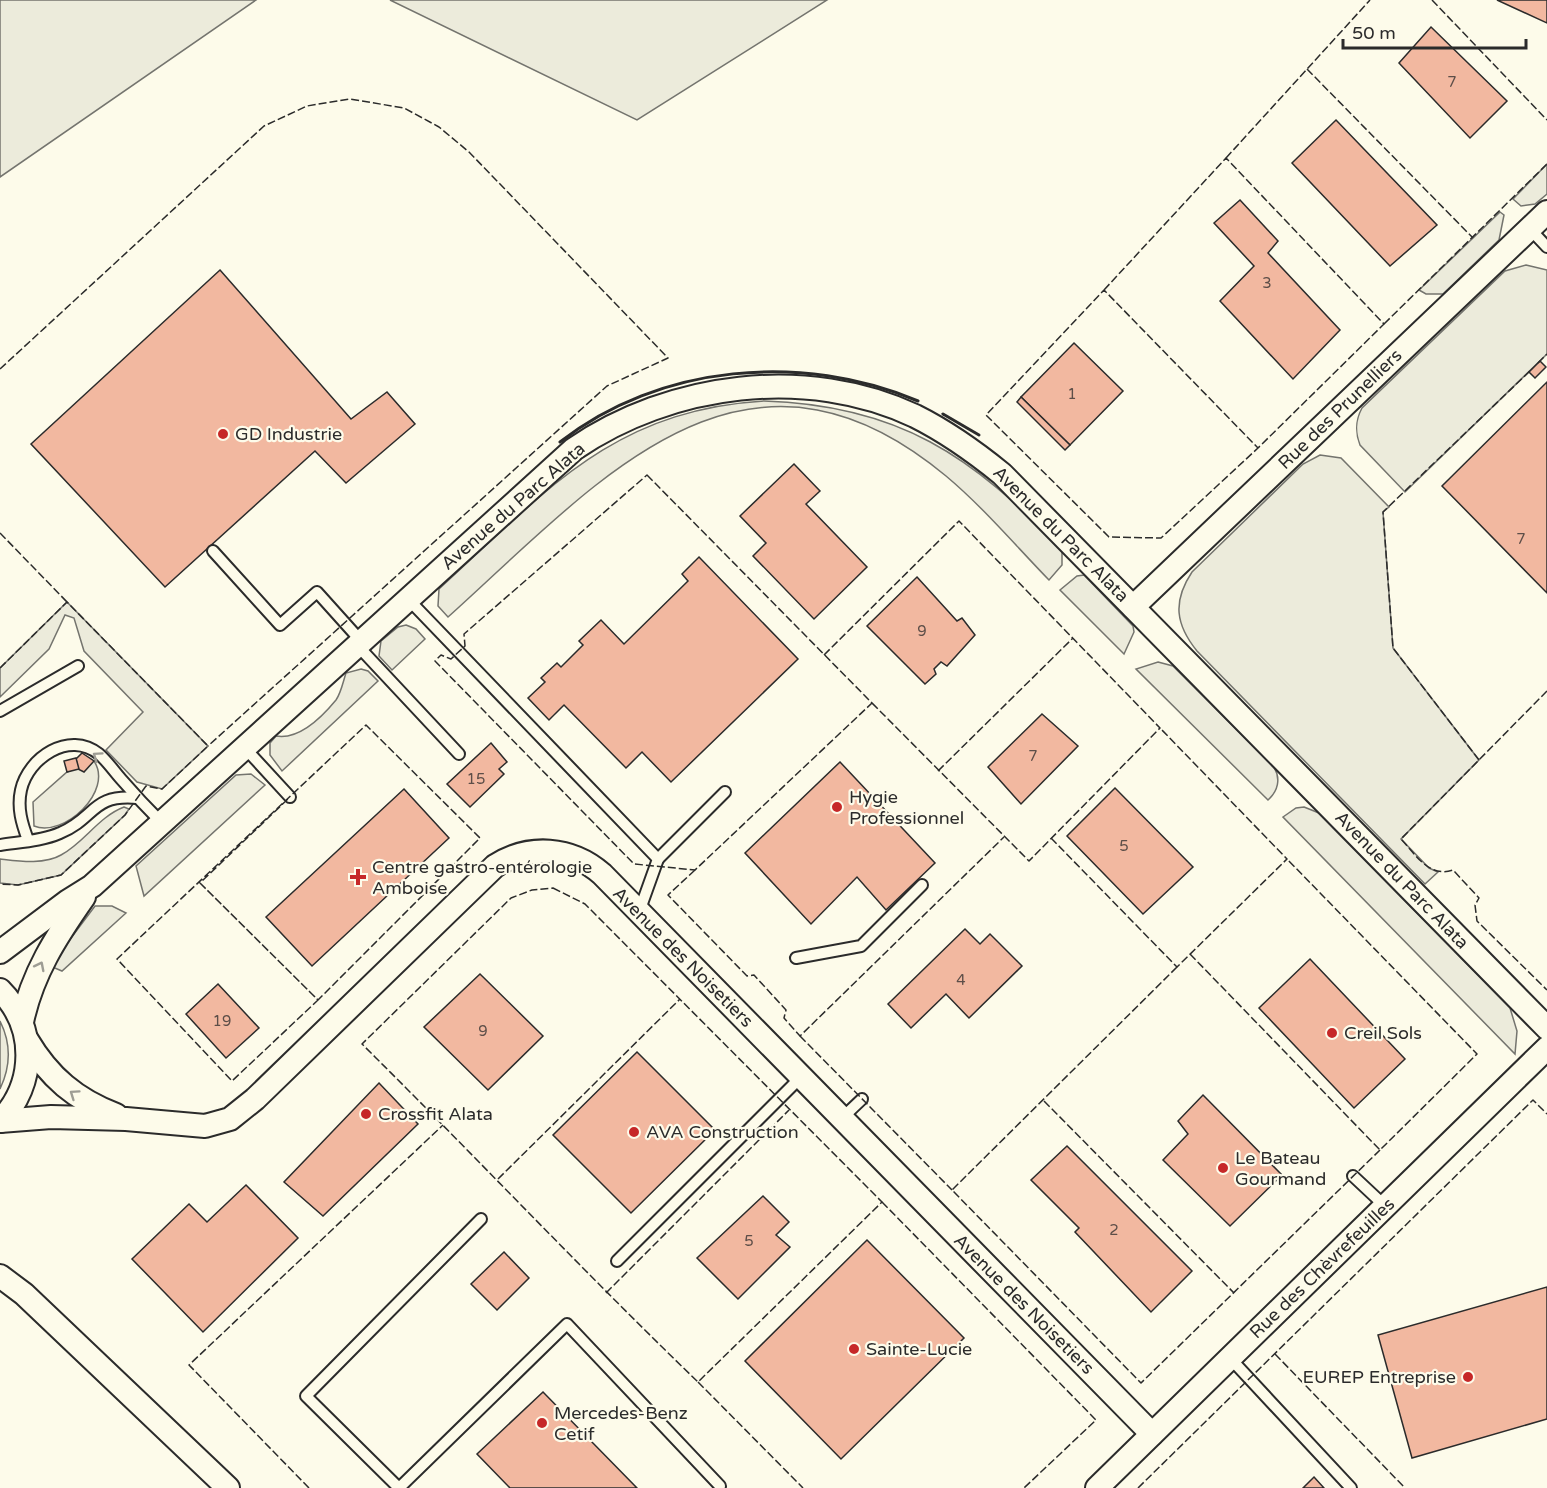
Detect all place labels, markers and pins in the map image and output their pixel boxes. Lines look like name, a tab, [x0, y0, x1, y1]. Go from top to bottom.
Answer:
place label: GD Industrie	[235, 423, 342, 445]
marker: GD Industrie	[216, 427, 230, 441]
place label: Hygie Professionnel	[849, 786, 964, 829]
marker: Hygie Professionnel	[830, 800, 844, 814]
place label: Centre gastro-entérologie Amboise	[372, 856, 592, 899]
marker: Centre gastro-entérologie Amboise	[349, 868, 367, 886]
place label: Creil Sols	[1344, 1022, 1422, 1044]
marker: Creil Sols	[1325, 1026, 1339, 1040]
place label: Crossfit Alata	[378, 1103, 493, 1125]
marker: Crossfit Alata	[359, 1107, 373, 1121]
place label: AVA Construction	[646, 1121, 799, 1143]
marker: AVA Construction	[627, 1125, 641, 1139]
place label: Le Bateau Gourmand	[1235, 1147, 1326, 1190]
marker: Le Bateau Gourmand	[1216, 1161, 1230, 1175]
place label: Sainte-Lucie	[866, 1338, 972, 1360]
marker: Sainte-Lucie	[847, 1342, 861, 1356]
place label: EUREP Entreprise	[1302, 1366, 1456, 1388]
marker: EUREP Entreprise	[1461, 1370, 1475, 1384]
place label: Mercedes-Benz Cetif	[554, 1402, 688, 1445]
marker: Mercedes-Benz Cetif	[535, 1416, 549, 1430]

